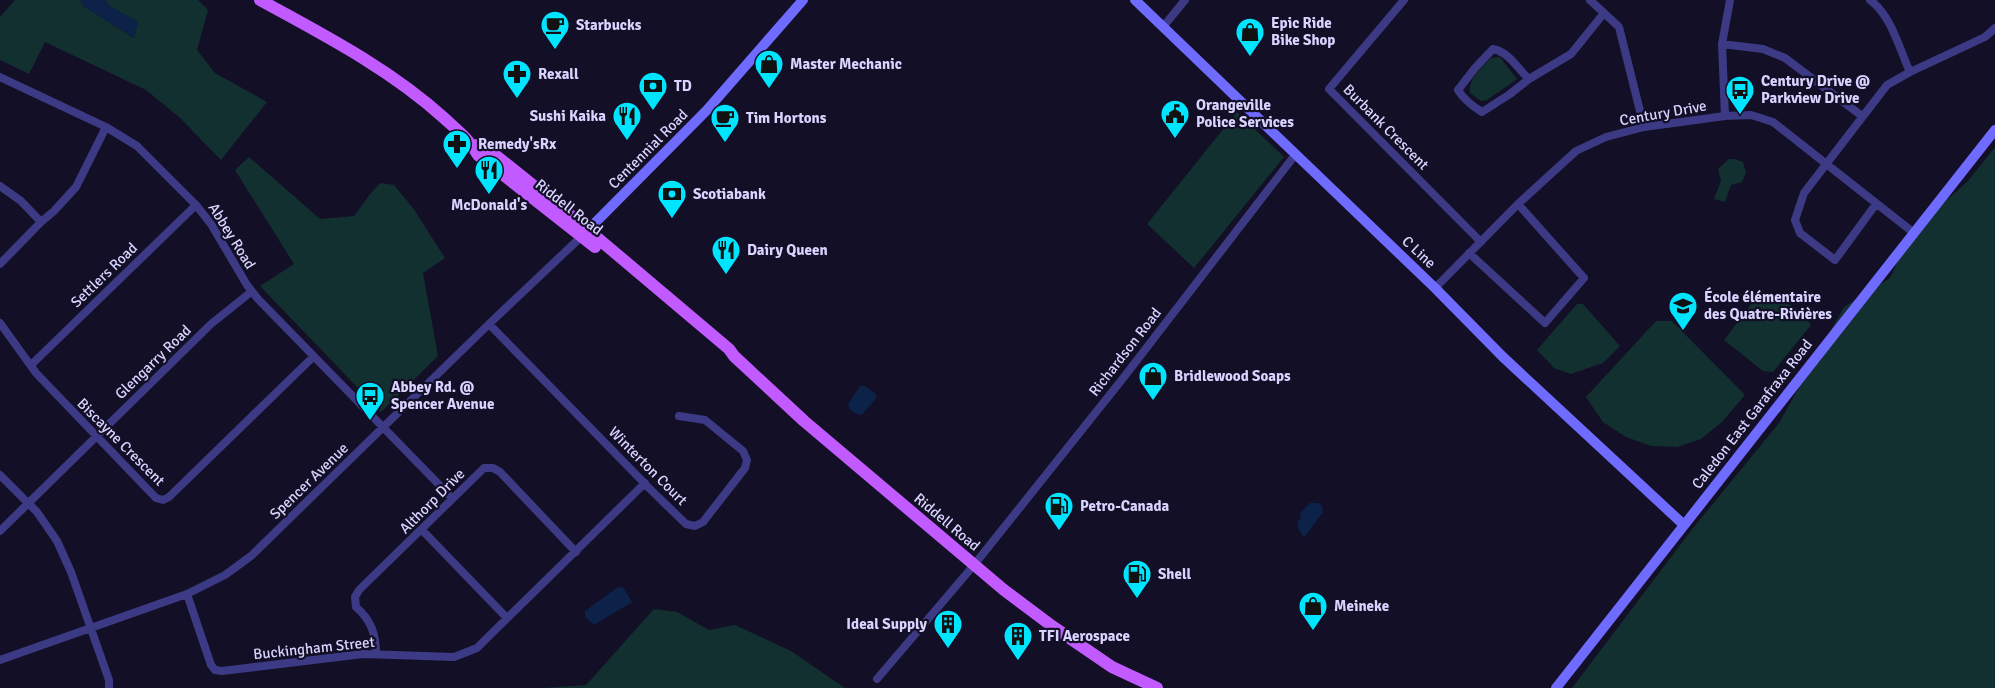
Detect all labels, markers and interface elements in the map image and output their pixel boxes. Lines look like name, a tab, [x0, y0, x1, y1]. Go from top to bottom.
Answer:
cafe icon: Starbucks	[539, 9, 571, 51]
place label: Epic Ride Bike Shop	[1271, 14, 1335, 49]
place label: Starbucks	[576, 16, 642, 34]
shop icon: Epic Ride Bike Shop	[1234, 16, 1266, 58]
shop icon: Master Mechanic	[753, 48, 785, 90]
place label: Master Mechanic	[790, 55, 902, 73]
pharmacy icon: Rexall	[501, 58, 533, 100]
place label: Rexall	[538, 65, 579, 83]
bank icon: TD	[637, 70, 669, 112]
place label: Century Drive @ Parkview Drive	[1761, 72, 1870, 107]
bus stop icon: Century Drive @ Parkview Drive	[1724, 74, 1756, 116]
place label: TD	[674, 77, 692, 95]
street label: Burbank Crescent	[1339, 80, 1433, 174]
place label: Orangeville Police Services	[1196, 96, 1294, 131]
street label: Century Drive	[1618, 97, 1708, 129]
public building icon: Orangeville Police Services	[1159, 98, 1191, 140]
restaurant icon: Sushi Kaika	[611, 100, 643, 142]
cafe icon: Tim Hortons	[709, 102, 741, 144]
street label: Centennial Road	[604, 105, 692, 193]
place label: Sushi Kaika	[530, 107, 606, 125]
place label: Tim Hortons	[746, 109, 827, 127]
pharmacy icon: Remedy'sRx	[441, 128, 473, 170]
place label: Remedy'sRx	[478, 135, 557, 153]
restaurant icon: McDonald's	[473, 154, 505, 196]
street label: Riddell Road	[532, 175, 606, 239]
bank icon: Scotiabank	[656, 178, 688, 220]
place label: Scotiabank	[693, 185, 766, 203]
place label: McDonald's	[451, 196, 527, 214]
street label: Abbey Road	[205, 200, 259, 272]
street label: C Line	[1398, 232, 1440, 272]
restaurant icon: Dairy Queen	[710, 234, 742, 276]
street label: Settlers Road	[67, 239, 141, 311]
place label: Dairy Queen	[747, 241, 828, 259]
place label: École élémentaire des Quatre-Rivières	[1704, 287, 1832, 323]
school or university icon: École élémentaire des Quatre-Rivières	[1667, 290, 1699, 332]
street label: Richardson Road	[1085, 304, 1165, 400]
street label: Glengarry Road	[111, 321, 195, 403]
street label: Caledon East Garafraxa Road	[1688, 336, 1816, 492]
shop icon: Bridlewood Soaps	[1137, 360, 1169, 402]
place label: Bridlewood Soaps	[1174, 367, 1291, 385]
place label: Abbey Rd. @ Spencer Avenue	[391, 378, 494, 413]
bus stop icon: Abbey Rd. @ Spencer Avenue	[354, 380, 386, 422]
street label: Biscayne Crescent	[73, 394, 169, 490]
street label: Winterton Court	[605, 423, 691, 509]
street label: Spencer Avenue	[266, 439, 352, 523]
street label: Althorp Drive	[396, 465, 468, 537]
street label: Riddell Road	[910, 489, 984, 555]
fuel station icon: Petro-Canada	[1043, 490, 1075, 532]
place label: Petro-Canada	[1080, 497, 1170, 515]
fuel station icon: Shell	[1121, 558, 1153, 600]
place label: Shell	[1158, 565, 1191, 583]
shop icon: Meineke	[1297, 590, 1329, 632]
place label: Meineke	[1334, 597, 1389, 615]
building icon: Ideal Supply	[932, 608, 964, 650]
place label: Ideal Supply	[846, 615, 928, 633]
building icon: TFI Aerospace	[1002, 620, 1034, 662]
place label: TFI Aerospace	[1039, 627, 1130, 645]
street label: Buckingham Street	[252, 633, 376, 663]

